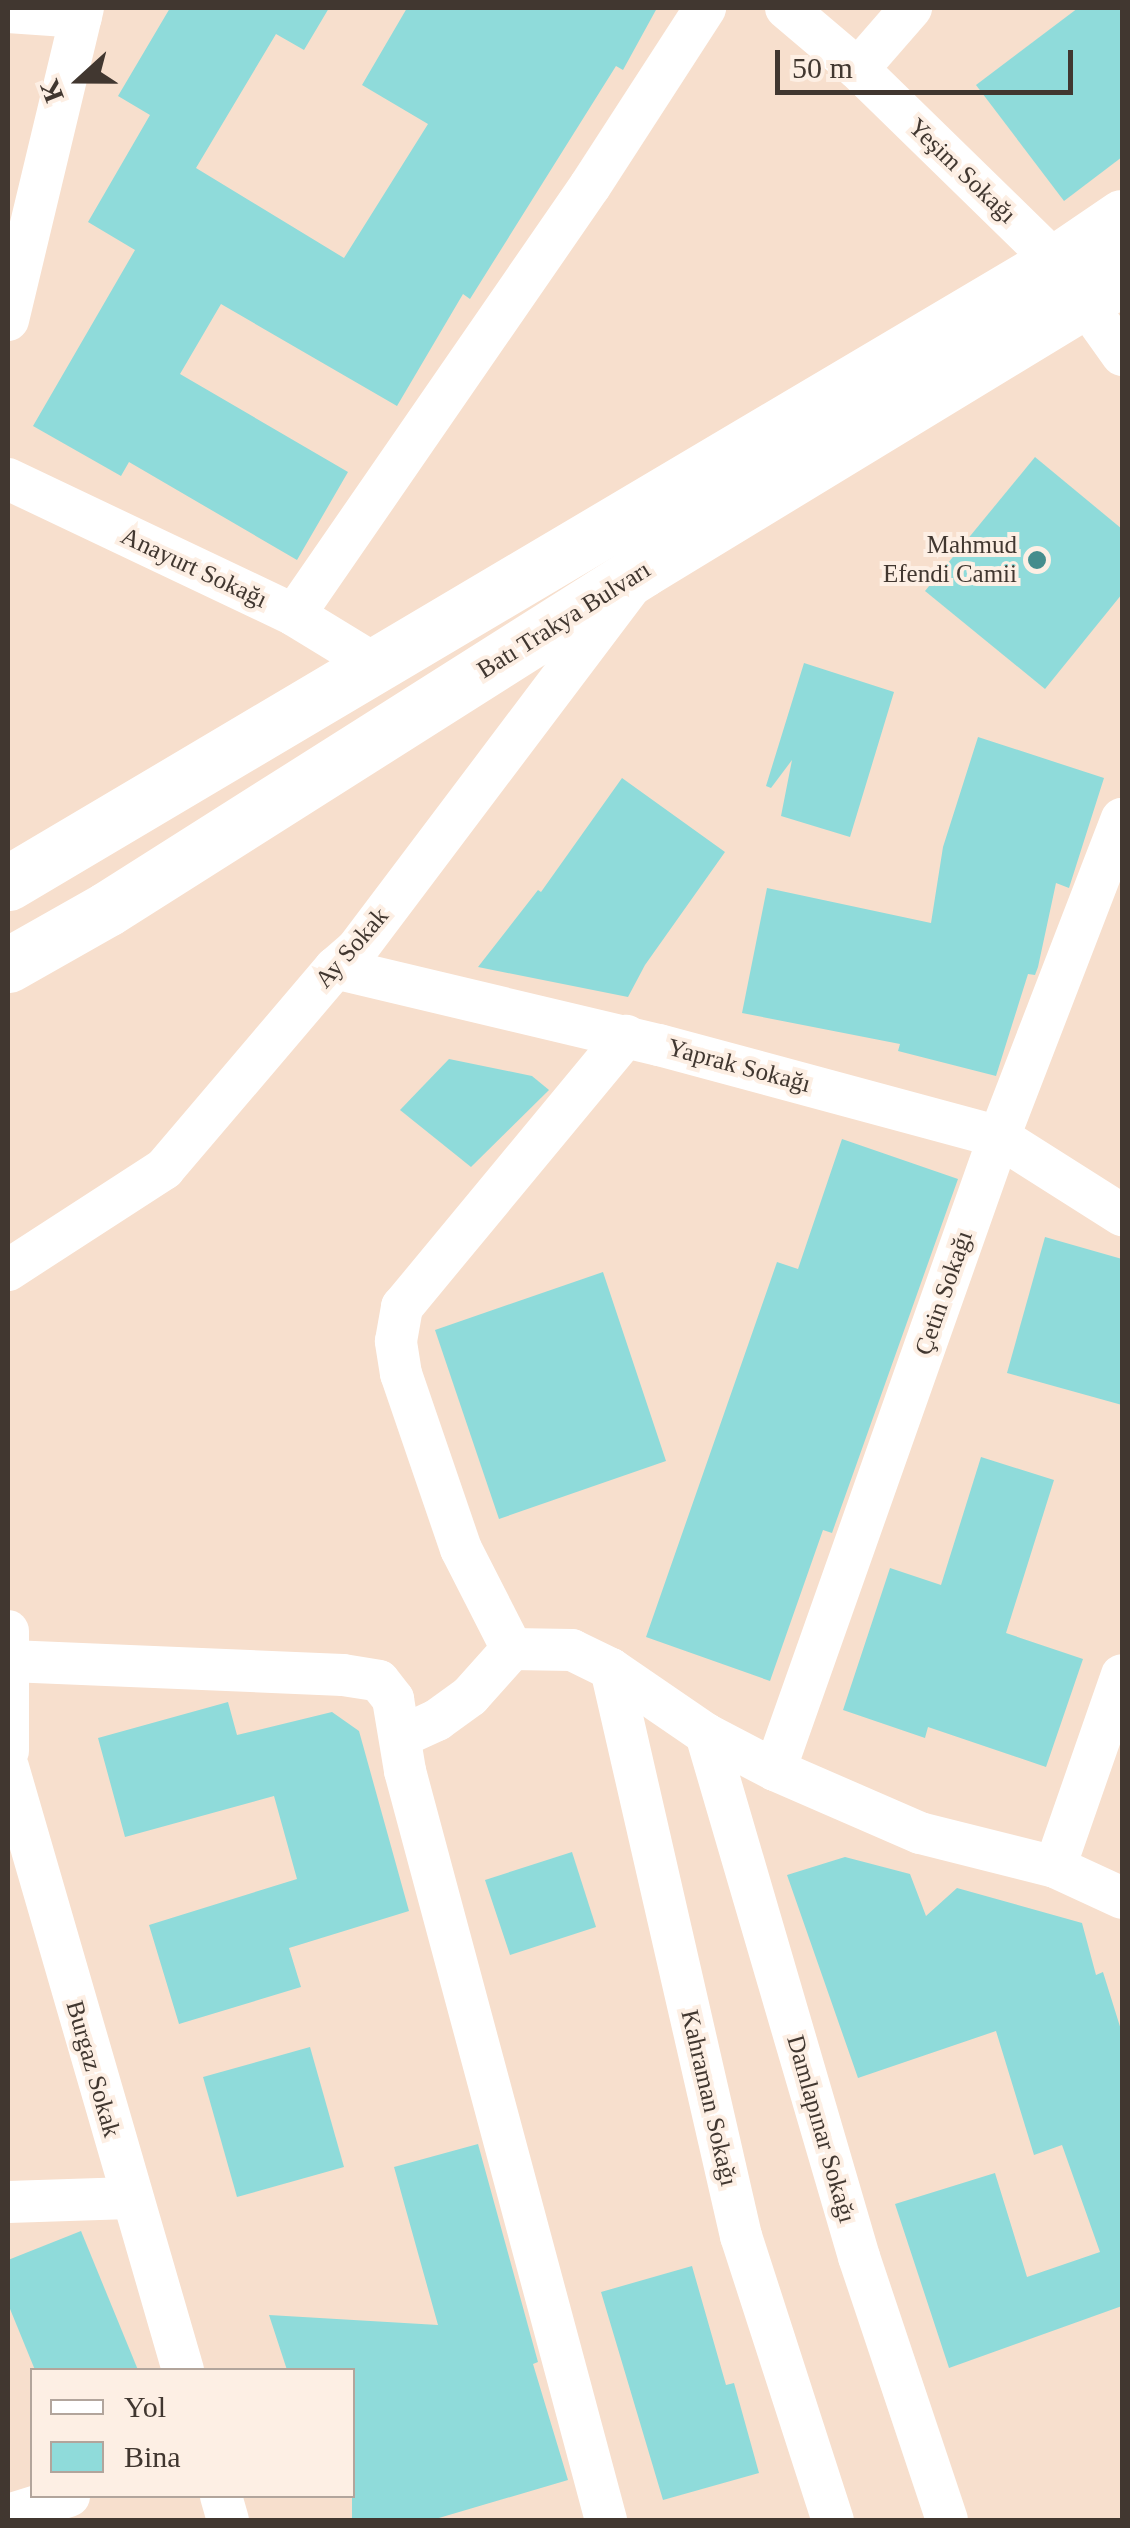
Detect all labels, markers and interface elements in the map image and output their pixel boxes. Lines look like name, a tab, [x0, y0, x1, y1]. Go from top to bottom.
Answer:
north arrow	[30, 30, 130, 130]
scale bar	[780, 30, 1078, 92]
text: 50 m	[792, 51, 853, 84]
text: K	[33, 75, 70, 107]
street label: Yeşim Sokağı	[902, 112, 1022, 230]
street label: Anayurt Sokağı	[116, 521, 272, 615]
place label: Mahmud Efendi Camii	[883, 531, 1017, 590]
marker: Mahmud Efendi Camii	[1026, 549, 1048, 571]
street label: Batı Trakya Bulvarı	[472, 555, 656, 685]
street label: Ay Sokak	[309, 902, 395, 994]
street label: Yaprak Sokağı	[664, 1033, 814, 1099]
street label: Çetin Sokağı	[909, 1227, 979, 1359]
street label: Burgaz Sokak	[59, 1997, 127, 2141]
street label: Kahraman Sokağı	[674, 2007, 744, 2189]
street label: Damlapınar Sokağı	[780, 2032, 862, 2226]
legend	[30, 2368, 355, 2498]
text: Yol	[124, 2390, 166, 2423]
text: Bina	[124, 2440, 181, 2473]

